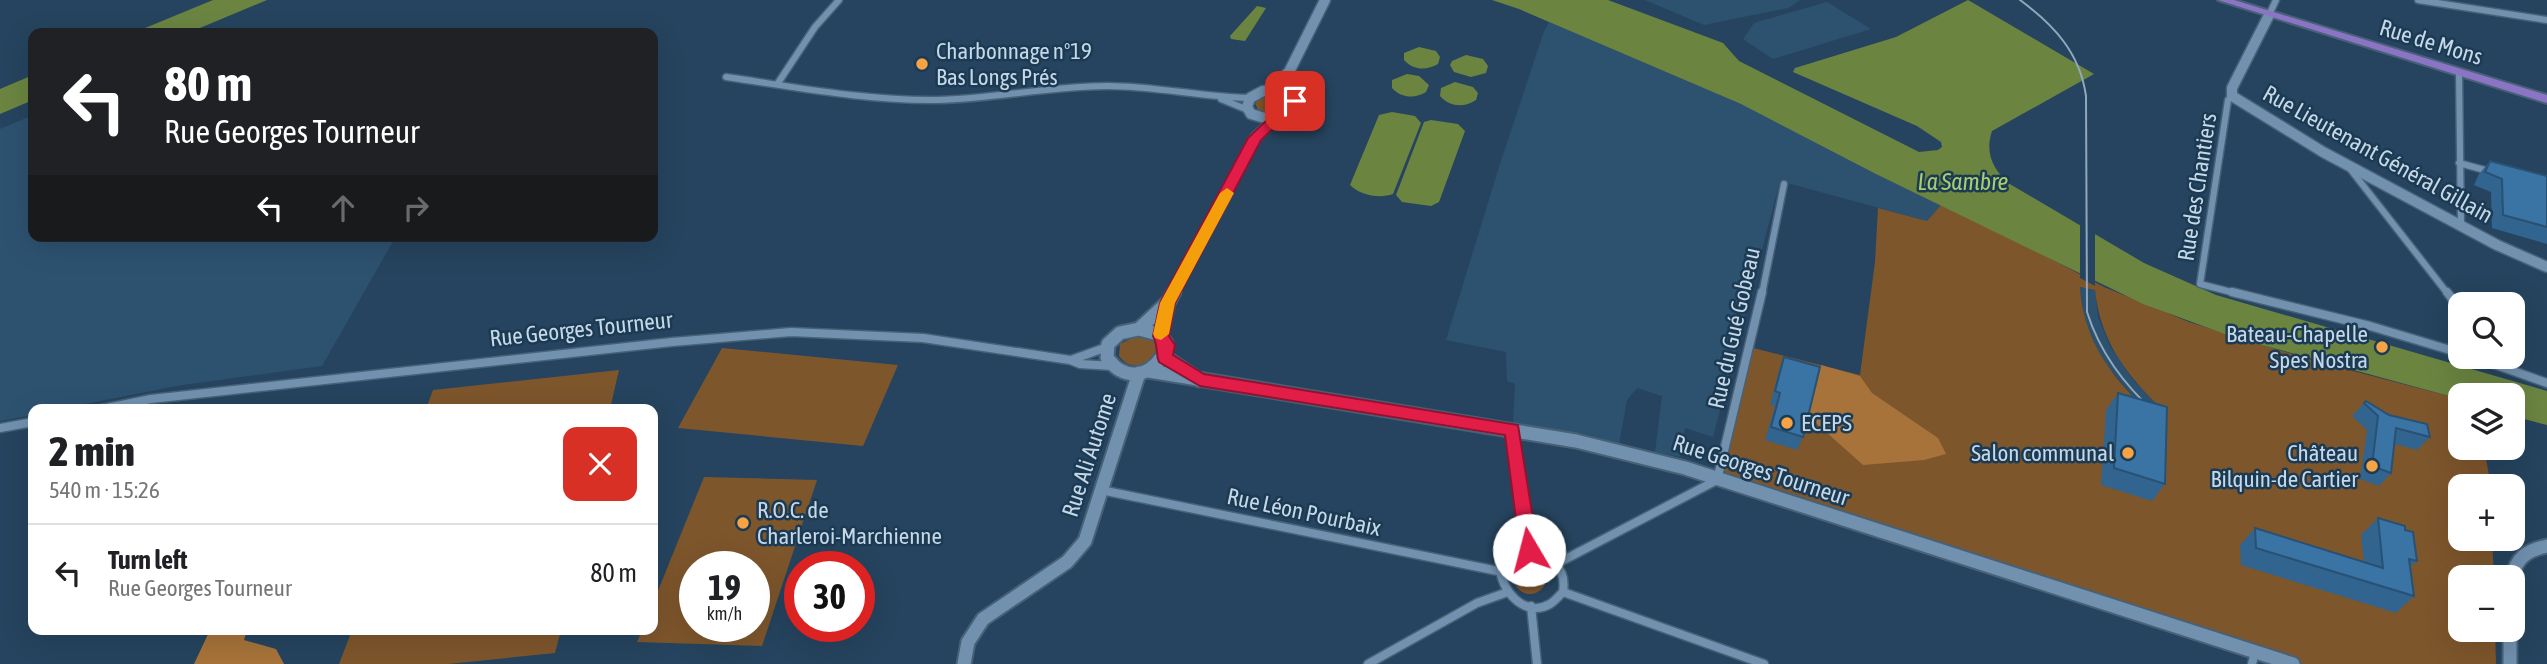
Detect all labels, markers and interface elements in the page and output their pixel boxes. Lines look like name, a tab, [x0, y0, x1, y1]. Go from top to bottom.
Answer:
street label: Rue de Mons	[2376, 14, 2486, 70]
place label: Charbonnage n°19 Bas Longs Prés	[936, 38, 1092, 90]
text: 80 m	[164, 55, 252, 111]
icon: left	[49, 56, 140, 147]
marker: Charbonnage n°19 Bas Longs Prés	[914, 56, 930, 72]
pin	[1265, 71, 1325, 131]
street label: Rue Lieutenant Général Gillain	[2258, 80, 2498, 228]
icon: arrive	[1276, 82, 1314, 120]
street label: Rue des Chantiers	[2172, 111, 2222, 263]
text: Rue Georges Tourneur	[164, 113, 420, 150]
water label: La Sambre	[1918, 168, 2009, 195]
icon: left	[251, 189, 289, 227]
icon: ahead	[324, 189, 362, 227]
icon: right	[397, 189, 435, 227]
street label: Rue du Gué Gobeau	[1703, 245, 1765, 411]
map controls	[2448, 292, 2525, 642]
button: search	[2448, 292, 2525, 369]
street label: Rue Georges Tourneur	[488, 306, 675, 352]
place label: Bateau-Chapelle Spes Nostra	[2226, 321, 2368, 373]
marker: Bateau-Chapelle Spes Nostra	[2374, 339, 2390, 355]
button: layers	[2448, 383, 2525, 460]
street label: Rue Ali Autome	[1057, 390, 1121, 520]
place label: ECEPS	[1801, 410, 1852, 436]
marker: ECEPS	[1779, 415, 1795, 431]
text: 2 min	[49, 427, 135, 475]
button: close	[563, 427, 637, 501]
street label: Rue Georges Tourneur	[1670, 429, 1854, 511]
place label: Salon communal	[1971, 440, 2114, 466]
place label: Château Bilquin-de Cartier	[2211, 440, 2359, 492]
marker: Salon communal	[2120, 445, 2136, 461]
marker: Château Bilquin-de Cartier	[2364, 458, 2380, 474]
button: +	[2448, 474, 2525, 551]
text: 540 m · 15:26	[49, 477, 160, 503]
street label: Rue Léon Pourbaix	[1225, 483, 1383, 541]
place label: R.O.C. de Charleroi-Marchienne	[757, 497, 942, 549]
position arrow	[1492, 513, 1566, 587]
marker: R.O.C. de Charleroi-Marchienne	[735, 515, 751, 531]
text: Turn left	[108, 545, 188, 575]
speed limit sign: 30	[784, 551, 875, 642]
icon: left	[49, 554, 87, 592]
text: 80 m	[590, 558, 637, 588]
button: −	[2448, 565, 2525, 642]
text: 19	[708, 567, 741, 607]
text: Rue Georges Tourneur	[108, 575, 292, 601]
text: km/h	[707, 603, 742, 624]

